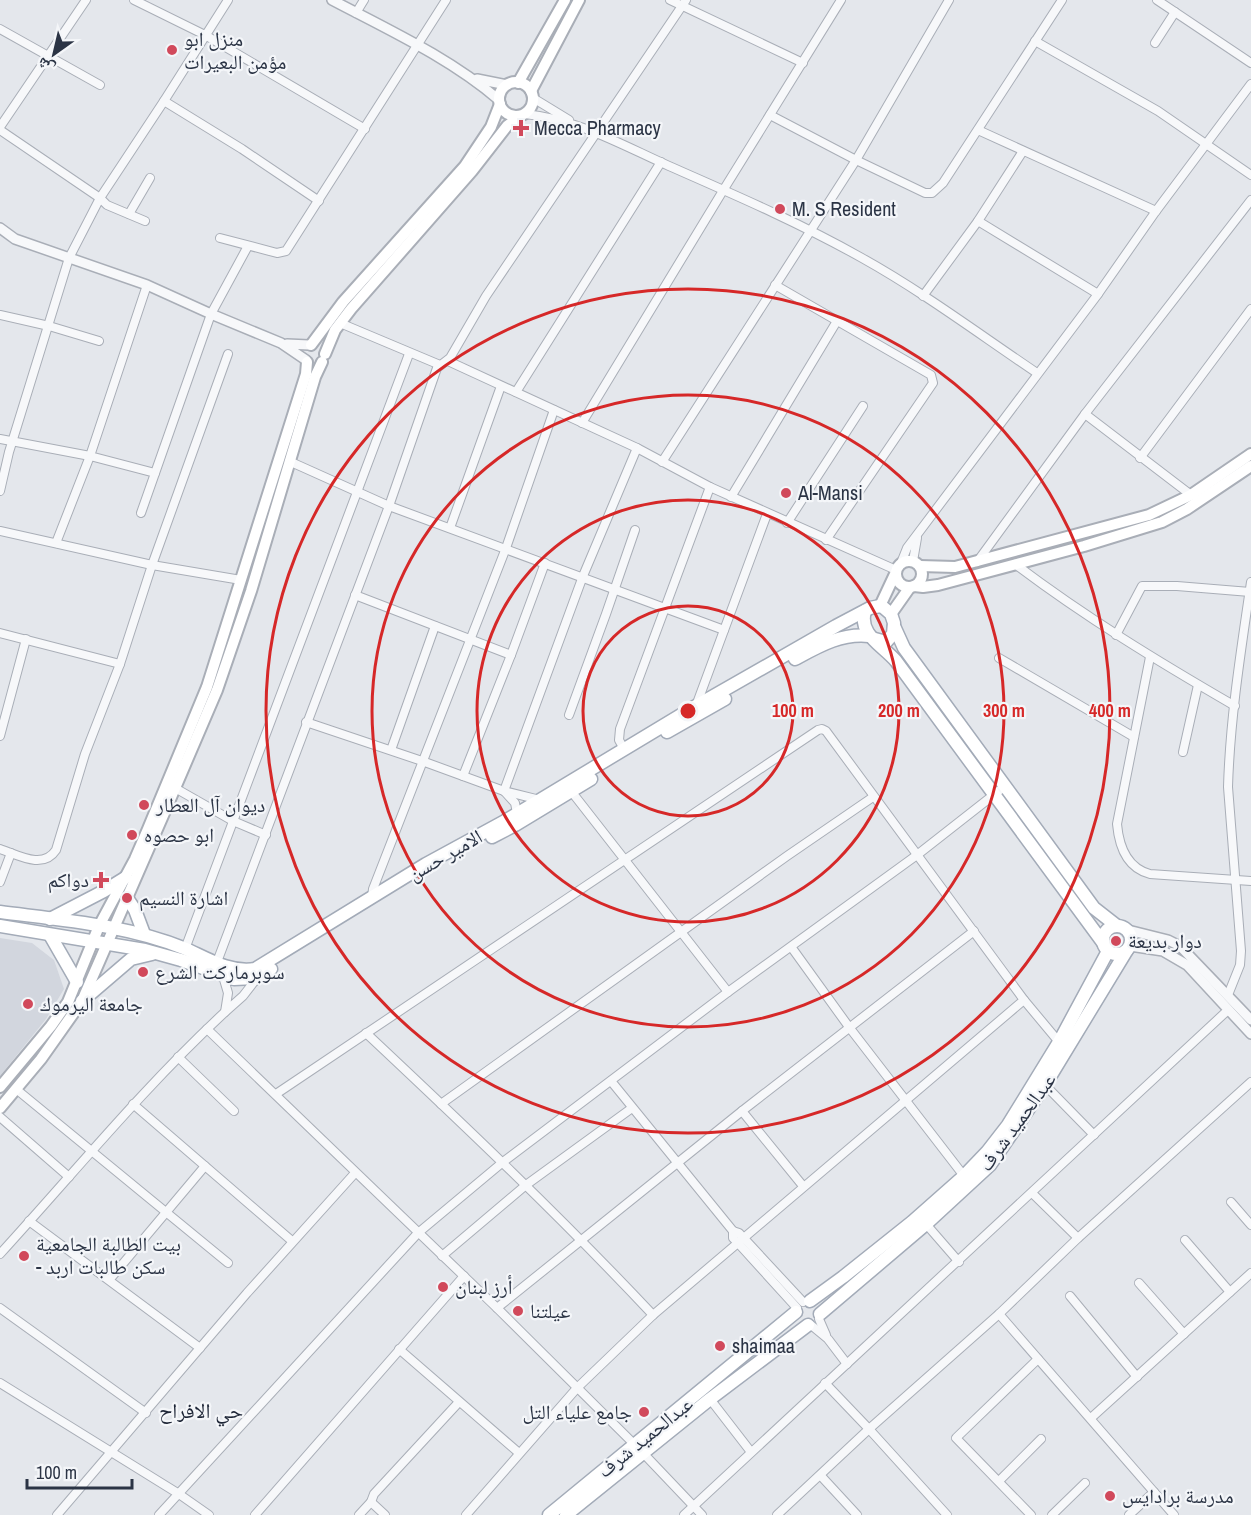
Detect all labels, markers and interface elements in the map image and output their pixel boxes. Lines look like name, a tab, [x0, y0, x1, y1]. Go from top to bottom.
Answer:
north arrow	[24, 24, 84, 84]
place label: منزل ابو مؤمن البعيرات	[184, 25, 286, 75]
marker: منزل ابو مؤمن البعيرات	[165, 43, 179, 57]
text: ش	[32, 53, 59, 80]
place label: Mecca Pharmacy	[534, 114, 661, 141]
marker: Mecca Pharmacy	[512, 119, 530, 137]
place label: M. S Resident	[792, 195, 896, 222]
marker: M. S Resident	[773, 202, 787, 216]
place label: Al-Mansi	[797, 479, 863, 506]
marker: Al-Mansi	[779, 486, 793, 500]
text: 100 m	[772, 698, 814, 723]
text: 200 m	[878, 698, 920, 723]
text: 300 m	[983, 698, 1025, 723]
text: 400 m	[1089, 698, 1131, 723]
centre of rings	[678, 701, 698, 721]
place label: ديوان آل العطار	[155, 791, 265, 818]
marker: ديوان آل العطار	[137, 798, 151, 812]
place label: ابو حصوه	[144, 821, 214, 848]
street label: الامير حسن	[403, 822, 487, 887]
marker: ابو حصوه	[125, 828, 139, 842]
place label: دواكم	[48, 866, 89, 894]
marker: دواكم	[94, 873, 108, 887]
place label: اشارة النسيم	[139, 884, 228, 912]
marker: اشارة النسيم	[120, 891, 134, 905]
place label: دوار بديعة	[1128, 927, 1202, 954]
marker: دوار بديعة	[1109, 934, 1123, 948]
place label: سوبرماركت الشرع	[155, 958, 285, 985]
marker: سوبرماركت الشرع	[136, 965, 150, 979]
place label: جامعة اليرموك	[40, 990, 143, 1017]
marker: جامعة اليرموك	[21, 997, 35, 1011]
street label: عبدالحميد شرف	[972, 1067, 1061, 1176]
place label: بيت الطالبة الجامعية - سكن طالبات اربد	[36, 1230, 181, 1280]
marker: بيت الطالبة الجامعية - سكن طالبات اربد	[17, 1249, 31, 1263]
place label: أرز لبنان	[455, 1273, 512, 1300]
marker: أرز لبنان	[436, 1280, 450, 1294]
place label: عيلتنا	[530, 1297, 570, 1324]
marker: عيلتنا	[511, 1304, 525, 1318]
place label: shaimaa	[732, 1332, 795, 1359]
marker: shaimaa	[713, 1339, 727, 1353]
street label: عبدالحميد شرف	[591, 1390, 698, 1483]
district label: حي الافراح	[159, 1396, 243, 1427]
place label: جامع علياء التل	[522, 1398, 632, 1425]
marker: جامع علياء التل	[637, 1405, 651, 1419]
scale bar	[27, 1452, 132, 1490]
text: 100 m	[36, 1460, 77, 1485]
place label: مدرسة برادايس	[1122, 1482, 1234, 1509]
marker: مدرسة برادايس	[1103, 1489, 1117, 1503]

